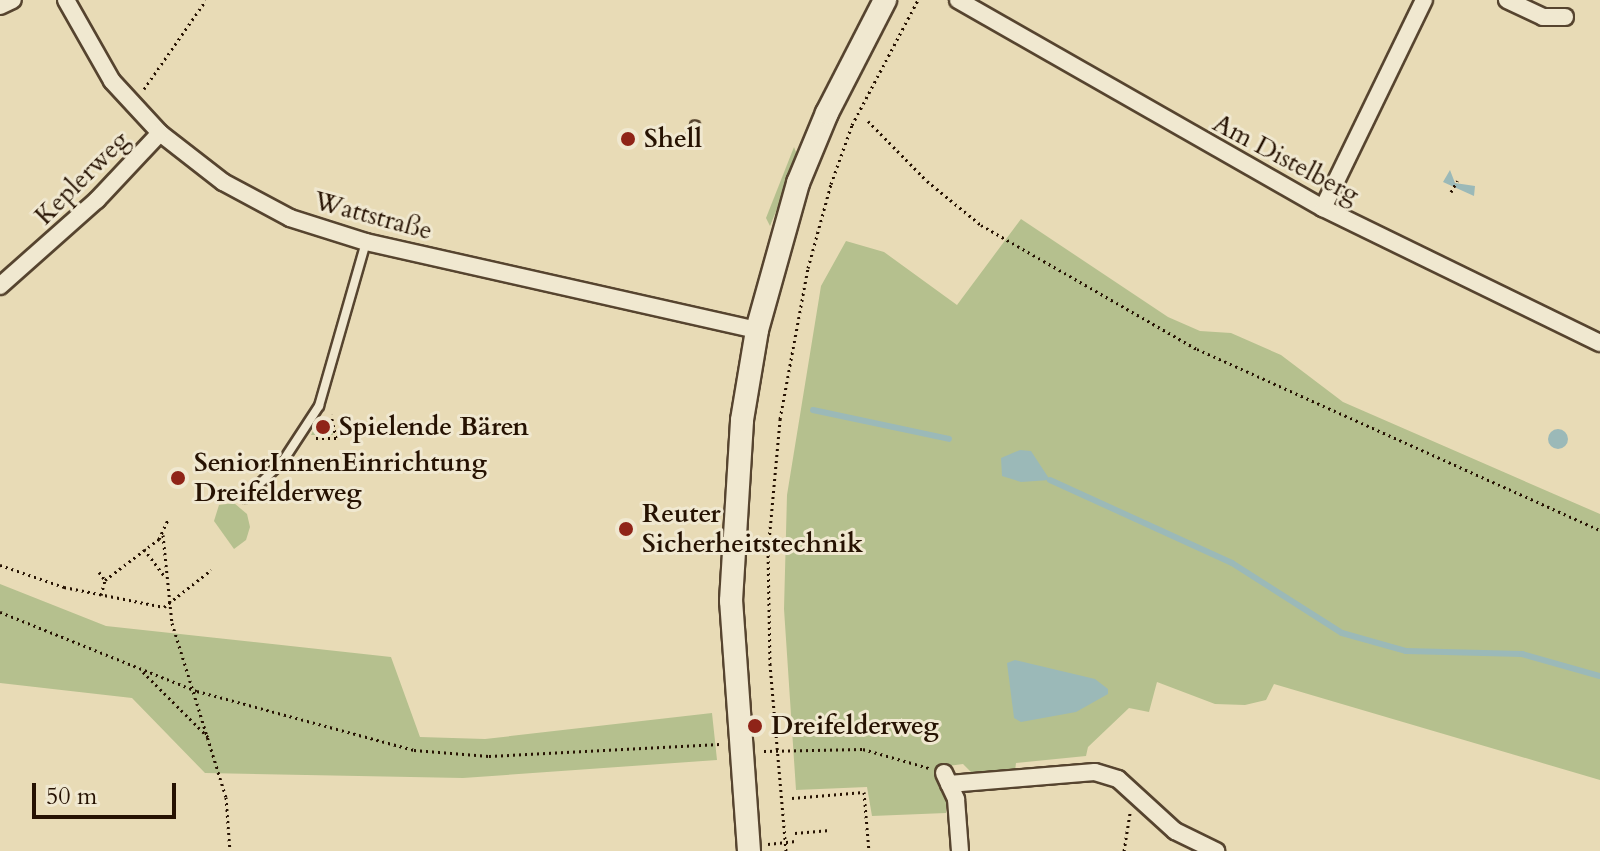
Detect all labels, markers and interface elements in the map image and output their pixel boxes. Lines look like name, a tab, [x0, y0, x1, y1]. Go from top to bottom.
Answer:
street label: Am Distelberg	[1208, 107, 1364, 211]
place label: Shell	[644, 123, 702, 155]
street label: Keplerweg	[28, 124, 136, 232]
marker: Shell	[619, 130, 637, 148]
street label: Wattstraße	[310, 185, 436, 247]
place label: Spielende Bären	[339, 411, 529, 443]
marker: Spielende Bären	[314, 418, 332, 436]
place label: SeniorInnenEinrichtung Dreifelderweg	[194, 447, 487, 508]
marker: SeniorInnenEinrichtung Dreifelderweg	[169, 469, 187, 487]
place label: Reuter Sicherheitstechnik	[642, 498, 863, 560]
marker: Reuter Sicherheitstechnik	[617, 520, 635, 538]
place label: Dreifelderweg	[771, 710, 939, 742]
marker: Dreifelderweg	[746, 717, 764, 735]
scale bar	[36, 767, 180, 817]
text: 50 m	[46, 780, 97, 813]

